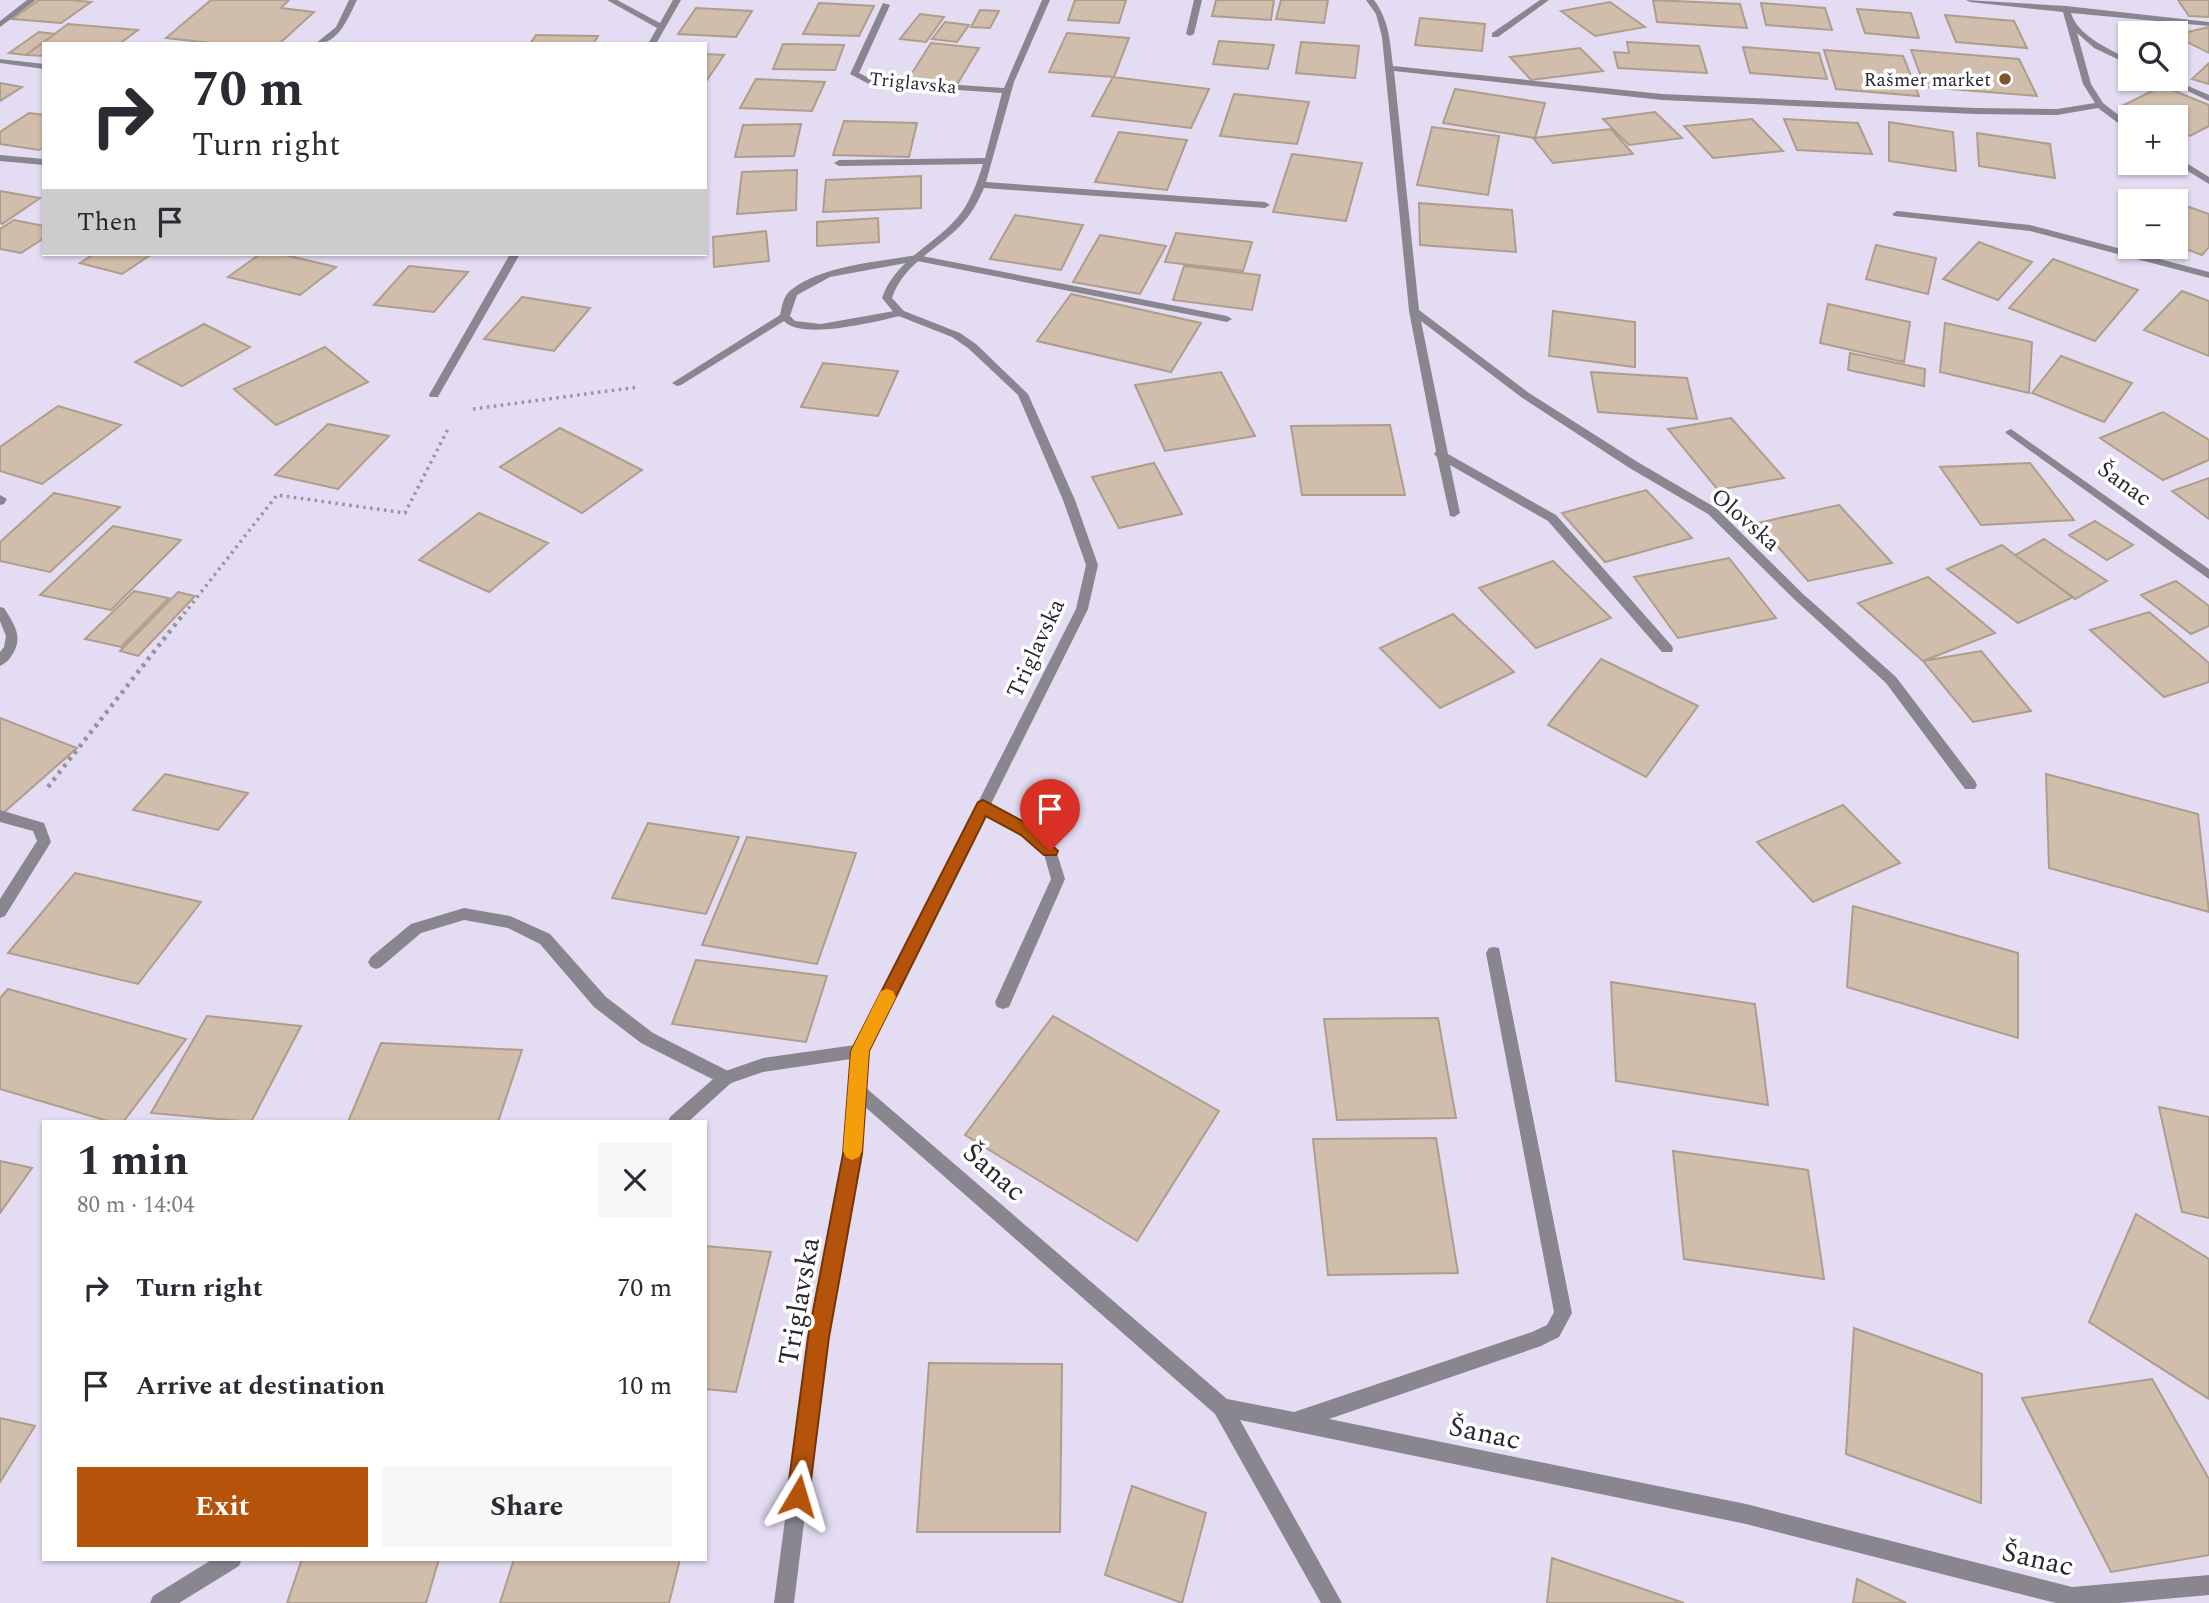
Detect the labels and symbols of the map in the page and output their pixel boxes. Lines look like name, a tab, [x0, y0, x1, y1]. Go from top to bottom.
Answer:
street label: Triglavska	[868, 64, 959, 103]
place label: Rašmer market	[1864, 66, 1991, 95]
marker: Rašmer market	[1997, 71, 2013, 87]
street label: Šanac	[2090, 453, 2158, 516]
street label: Olovska	[1702, 480, 1788, 560]
street label: Triglavska	[998, 593, 1075, 704]
pin	[1020, 779, 1080, 851]
street label: Šanac	[953, 1132, 1035, 1212]
street label: Triglavska	[767, 1234, 832, 1369]
street label: Šanac	[1445, 1405, 1525, 1462]
position arrow	[761, 1459, 835, 1533]
street label: Šanac	[1998, 1530, 2078, 1589]

